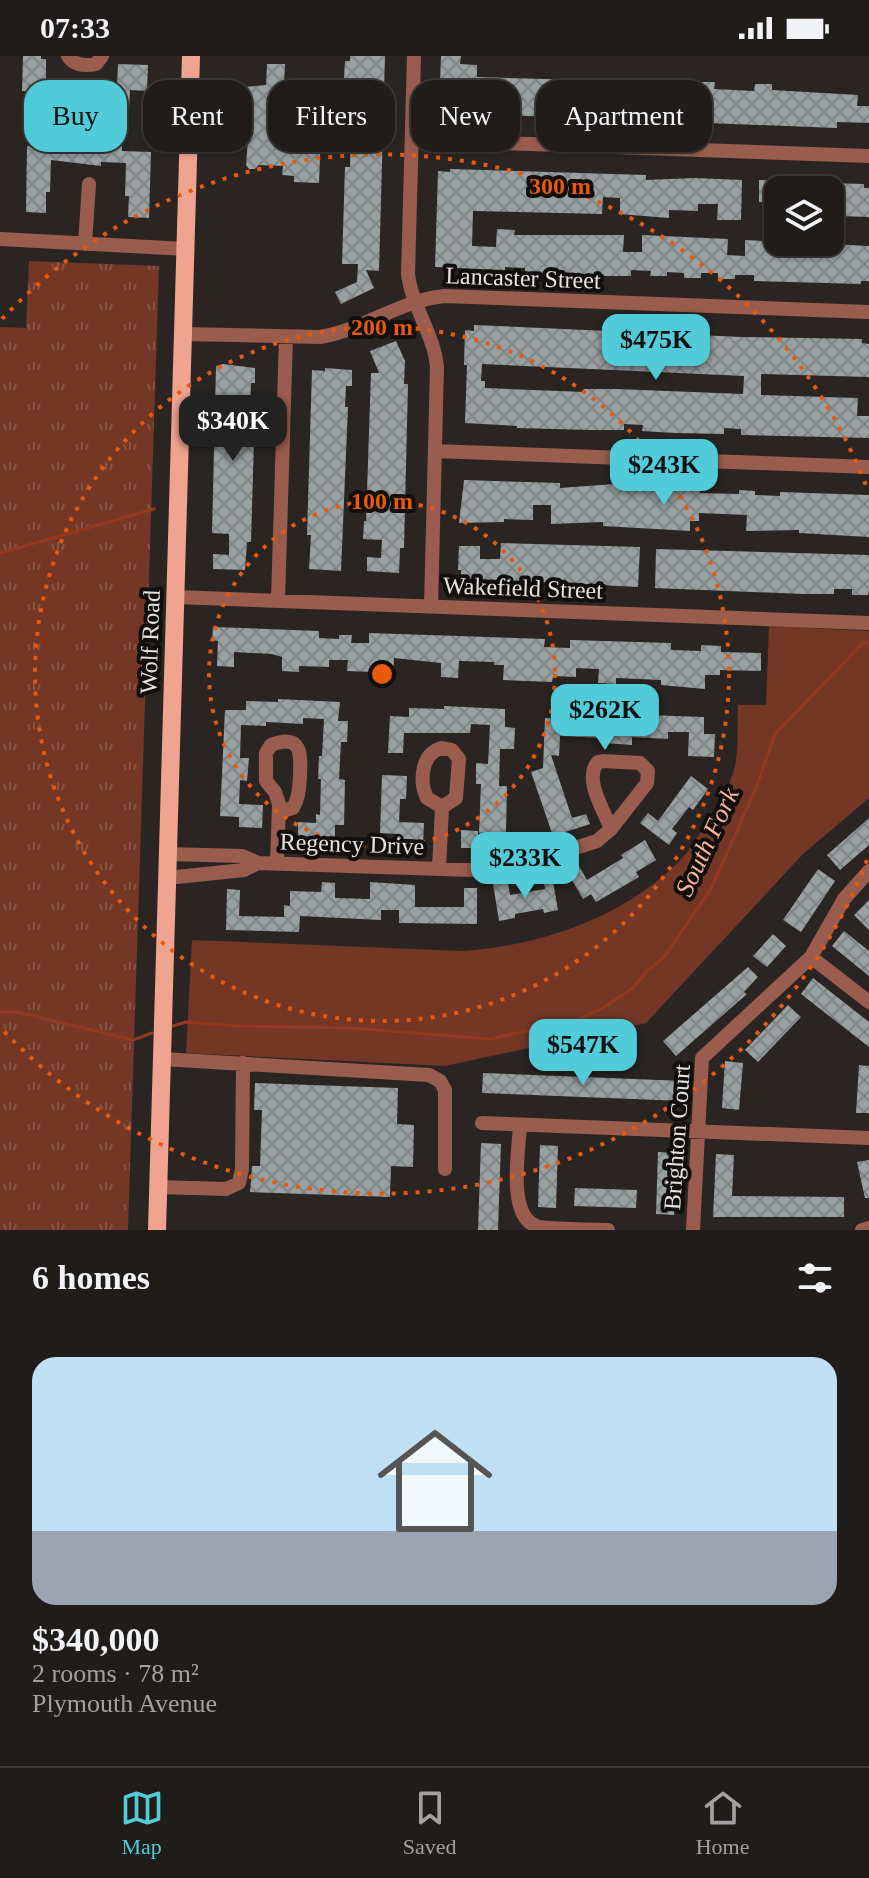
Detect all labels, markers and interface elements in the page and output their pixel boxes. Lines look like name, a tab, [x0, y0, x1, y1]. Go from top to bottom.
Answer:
text: 07:33	[40, 11, 110, 44]
chip: Buy	[24, 80, 127, 152]
chip: Rent	[143, 80, 252, 152]
chip: Filters	[268, 80, 395, 152]
chip: New	[411, 80, 520, 152]
chip: Apartment	[536, 80, 712, 152]
text: 300 m	[529, 173, 591, 199]
map controls	[764, 176, 844, 256]
button: layers	[764, 176, 844, 256]
street label: Lancaster Street	[445, 262, 601, 294]
text: 200 m	[351, 314, 413, 340]
pin: $475K	[600, 314, 712, 382]
text: $475K	[620, 325, 692, 354]
pin: $340K	[177, 395, 289, 463]
text: $340K	[197, 406, 269, 435]
pin: $243K	[608, 439, 720, 507]
text: $243K	[628, 450, 700, 479]
text: 100 m	[351, 488, 413, 514]
street label: Wakefield Street	[443, 572, 604, 604]
street label: Wolf Road	[135, 590, 165, 694]
centre of rings	[368, 660, 396, 688]
pin: $262K	[549, 684, 661, 752]
text: $262K	[569, 695, 641, 724]
water label: South Fork	[669, 783, 745, 901]
street label: Regency Drive	[279, 828, 425, 860]
pin: $233K	[469, 832, 581, 900]
text: $233K	[489, 843, 561, 872]
pin: $547K	[527, 1019, 639, 1087]
text: $547K	[547, 1030, 619, 1059]
street label: Brighton Court	[659, 1063, 695, 1211]
icon: filters	[793, 1256, 837, 1300]
text: 6 homes	[32, 1259, 150, 1296]
icon: home	[363, 1409, 507, 1553]
text: $340,000	[32, 1621, 160, 1658]
text: 2 rooms · 78 m²	[32, 1659, 199, 1688]
text: Plymouth Avenue	[32, 1689, 217, 1718]
tab: Map	[120, 1786, 164, 1860]
tab: Saved	[403, 1786, 457, 1860]
tab: Home	[696, 1786, 749, 1860]

